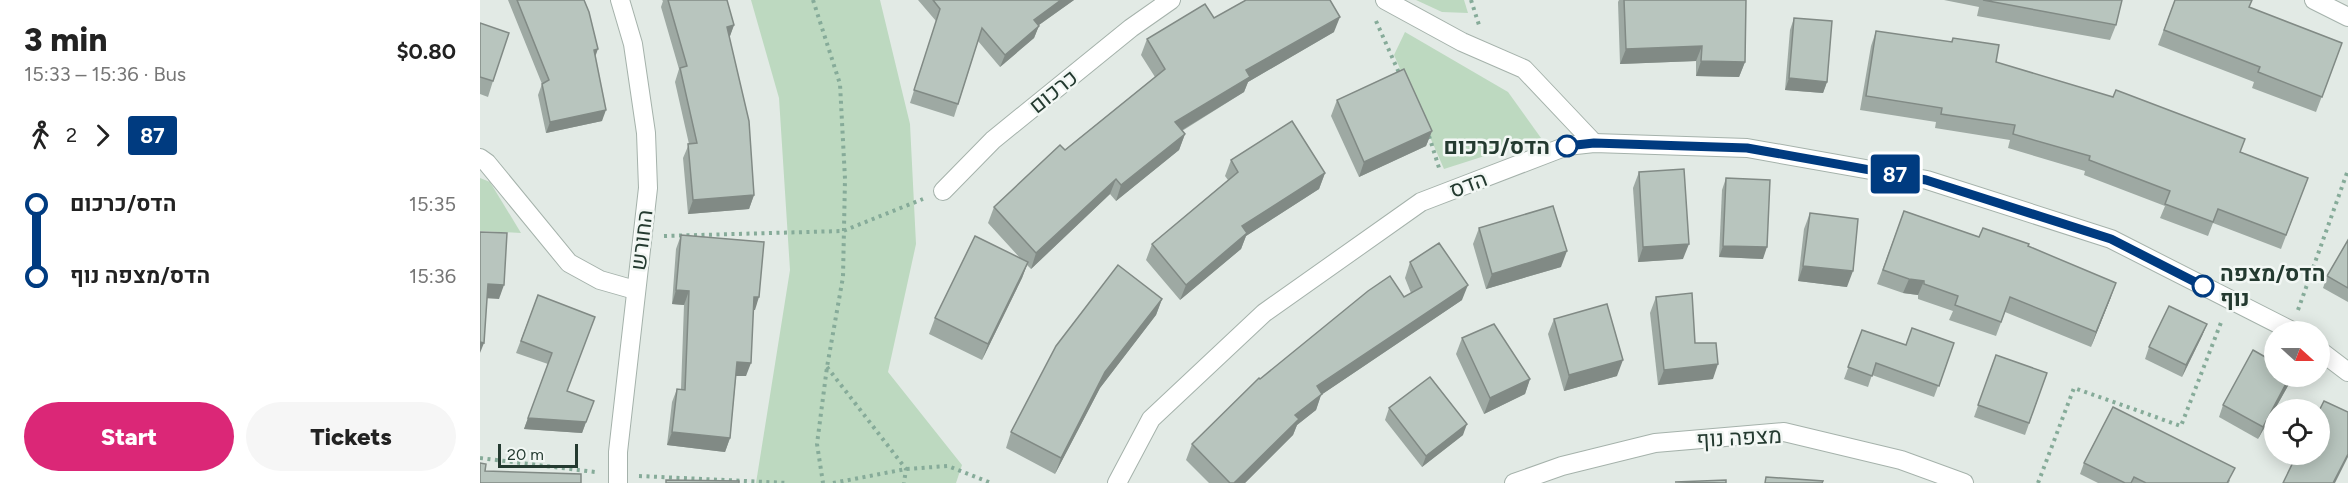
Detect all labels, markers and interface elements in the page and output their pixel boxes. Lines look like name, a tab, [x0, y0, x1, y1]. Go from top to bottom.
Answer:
text: 3 min	[24, 20, 107, 59]
text: $0.80	[396, 38, 456, 65]
text: 15:33 – 15:36 · Bus	[24, 62, 186, 86]
street label: כרכום	[1023, 64, 1083, 119]
icon: walk	[24, 119, 57, 152]
icon: forward	[86, 119, 119, 152]
text: 2	[66, 123, 77, 147]
text: 87	[140, 123, 165, 148]
place label: הדס/כרכום	[1444, 133, 1550, 160]
marker: הדס/כרכום	[1556, 135, 1578, 157]
line badge: 87	[1868, 154, 1922, 194]
text: 87	[1883, 162, 1907, 187]
street label: הדס	[1445, 165, 1491, 204]
text: הדס/כרכום	[70, 190, 176, 217]
text: 15:35	[409, 192, 456, 216]
street label: החורש	[624, 208, 659, 272]
place label: הדס/מצפה נוף	[2220, 260, 2325, 312]
text: הדס/מצפה נוף	[70, 262, 210, 289]
text: 15:36	[409, 264, 456, 288]
marker: הדס/מצפה נוף	[2192, 275, 2214, 297]
north arrow	[2264, 321, 2330, 387]
map controls	[2264, 321, 2330, 465]
button: locate	[2264, 399, 2330, 465]
button: Start	[24, 402, 234, 471]
button: Tickets	[246, 402, 456, 471]
street label: מצפה נוף	[1696, 422, 1783, 453]
scale bar	[498, 441, 578, 468]
text: 20 m	[507, 445, 544, 464]

